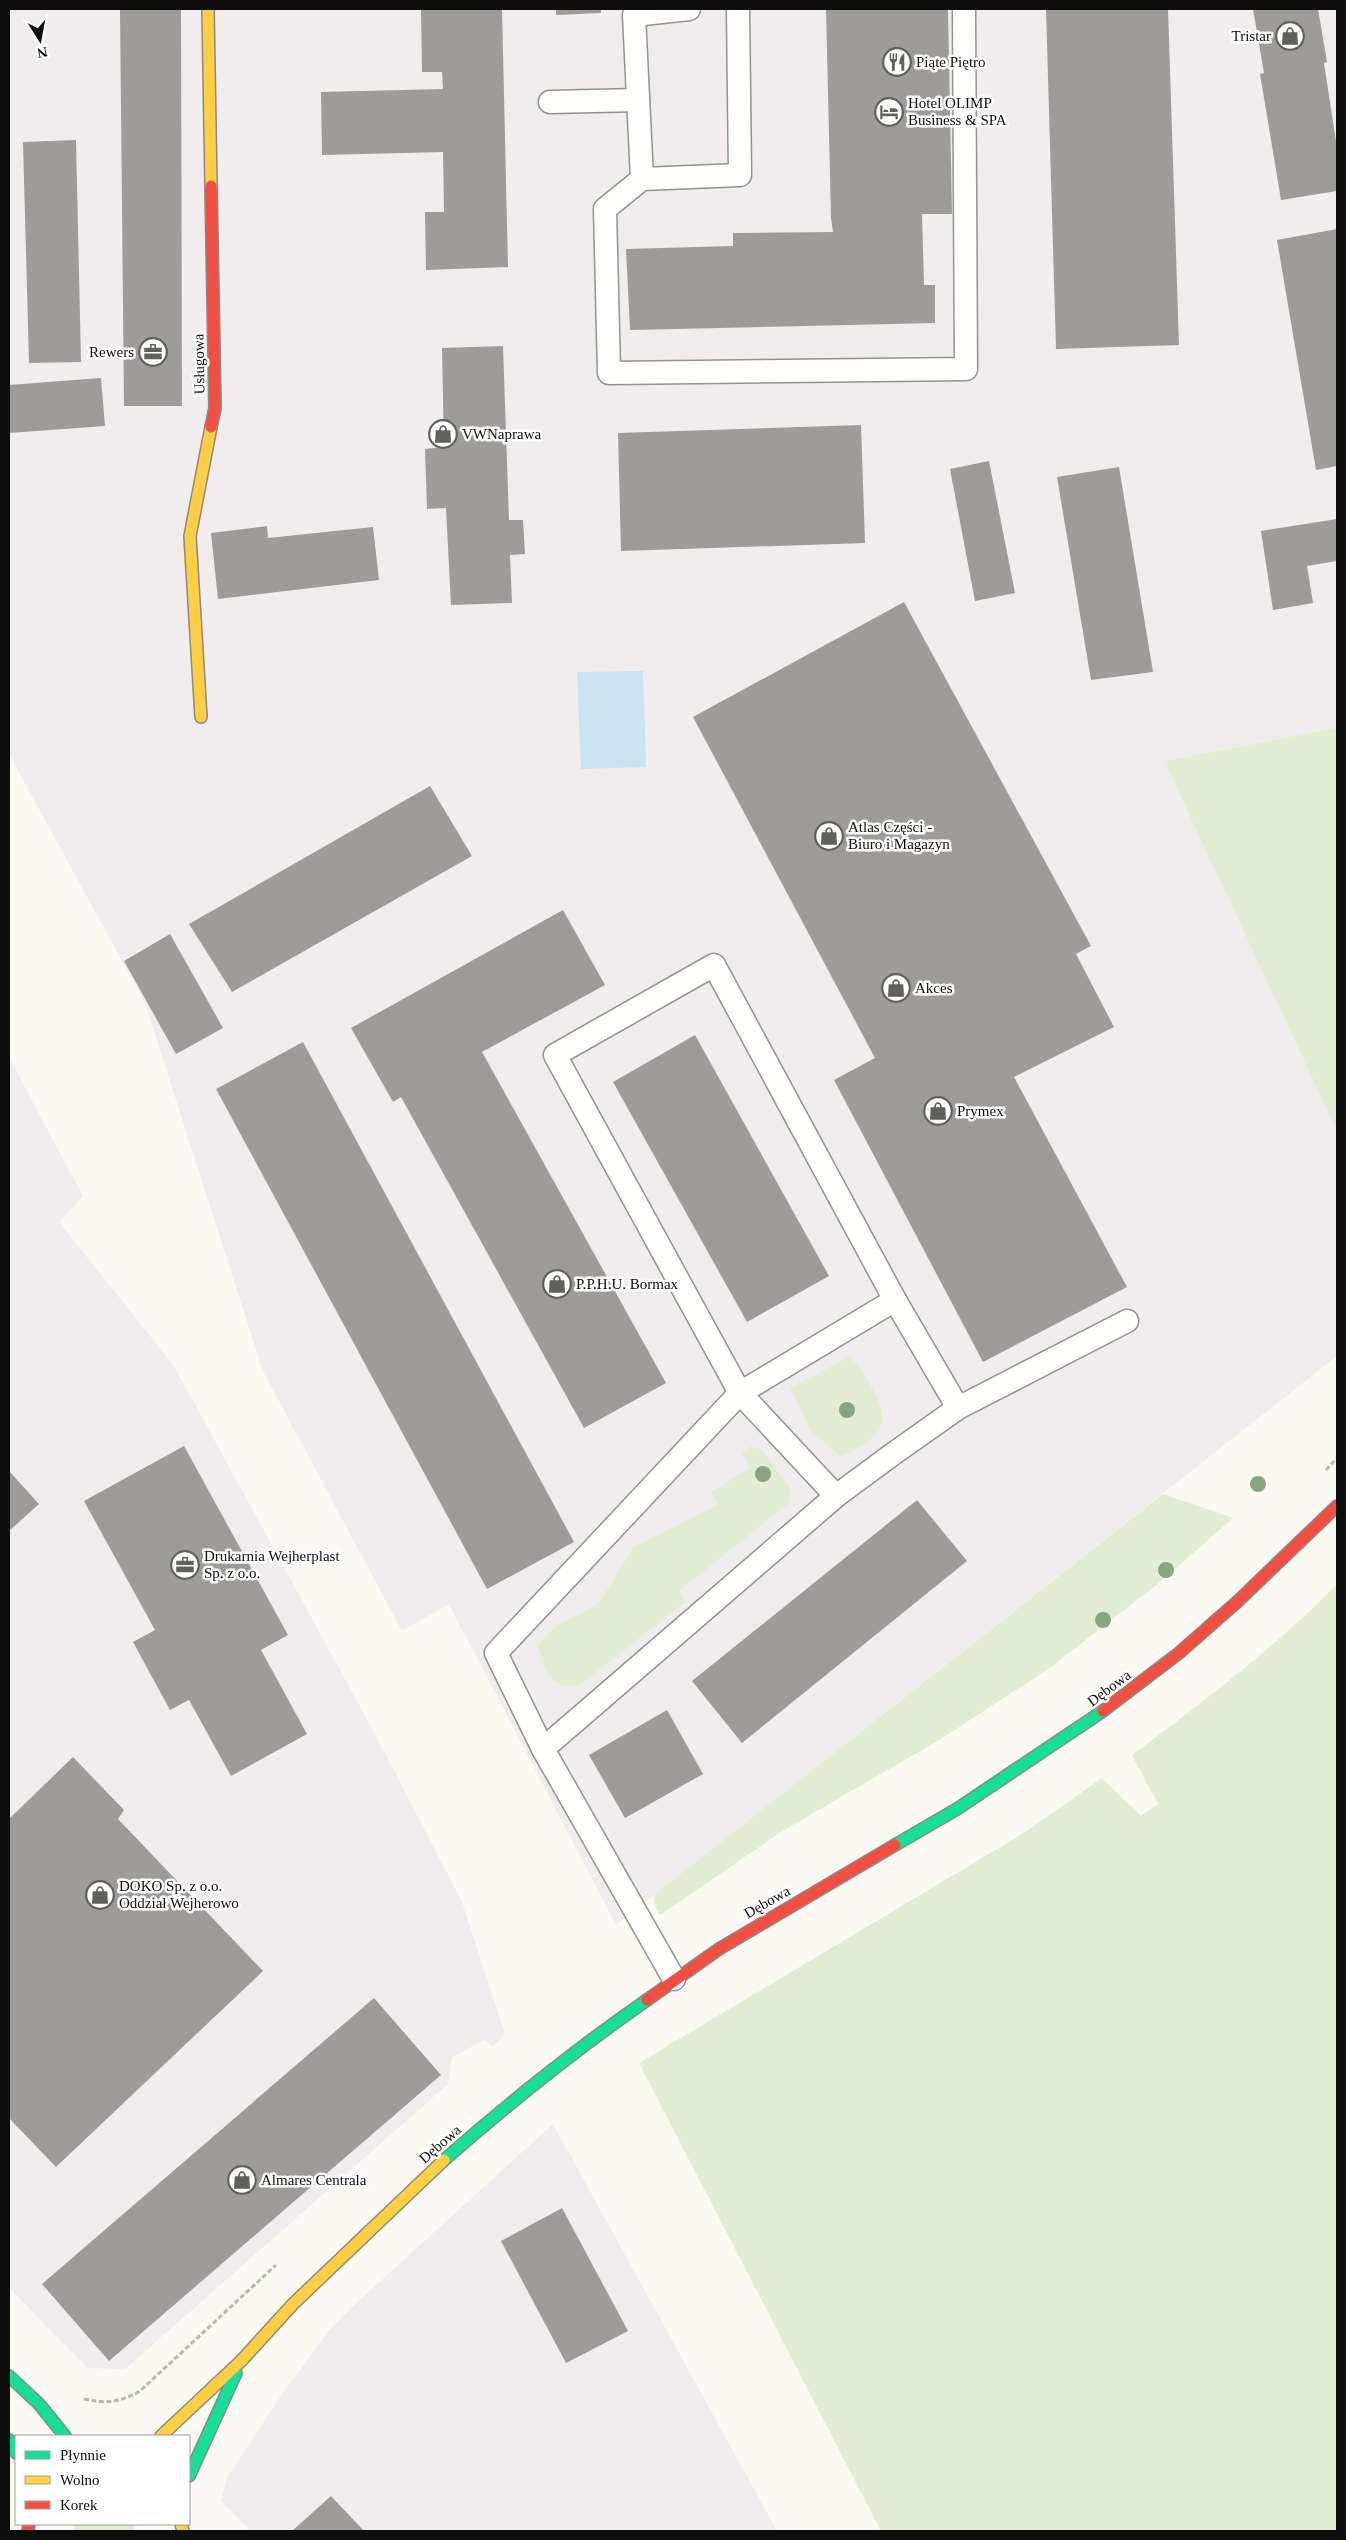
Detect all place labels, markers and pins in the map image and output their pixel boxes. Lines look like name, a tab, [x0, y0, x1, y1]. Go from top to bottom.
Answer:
shop icon: Tristar	[1275, 21, 1305, 51]
place label: Tristar	[1232, 28, 1271, 44]
restaurant icon: Piąte Piętro	[882, 47, 912, 77]
place label: Piąte Piętro	[916, 54, 986, 70]
place label: Hotel OLIMP Business & SPA	[908, 95, 1007, 128]
hotel icon: Hotel OLIMP Business & SPA	[874, 97, 904, 127]
office icon: Rewers	[138, 337, 168, 367]
place label: Rewers	[89, 344, 134, 360]
shop icon: VWNaprawa	[428, 419, 458, 449]
place label: VWNaprawa	[462, 426, 541, 442]
place label: Atlas Części - Biuro i Magazyn	[848, 819, 950, 852]
shop icon: Atlas Części - Biuro i Magazyn	[814, 821, 844, 851]
shop icon: Akces	[881, 973, 911, 1003]
place label: Akces	[915, 980, 953, 996]
shop icon: Prymex	[923, 1096, 953, 1126]
place label: Prymex	[957, 1103, 1004, 1119]
shop icon: P.P.H.U. Bormax	[542, 1269, 572, 1299]
place label: P.P.H.U. Bormax	[576, 1276, 679, 1292]
place label: Drukarnia Wejherplast Sp. z o.o.	[204, 1548, 340, 1581]
office icon: Drukarnia Wejherplast Sp. z o.o.	[170, 1550, 200, 1580]
place label: DOKO Sp. z o.o. Oddział Wejherowo	[119, 1878, 239, 1911]
shop icon: DOKO Sp. z o.o. Oddział Wejherowo	[85, 1880, 115, 1910]
shop icon: Almares Centrala	[227, 2165, 257, 2195]
place label: Almares Centrala	[261, 2172, 367, 2188]

